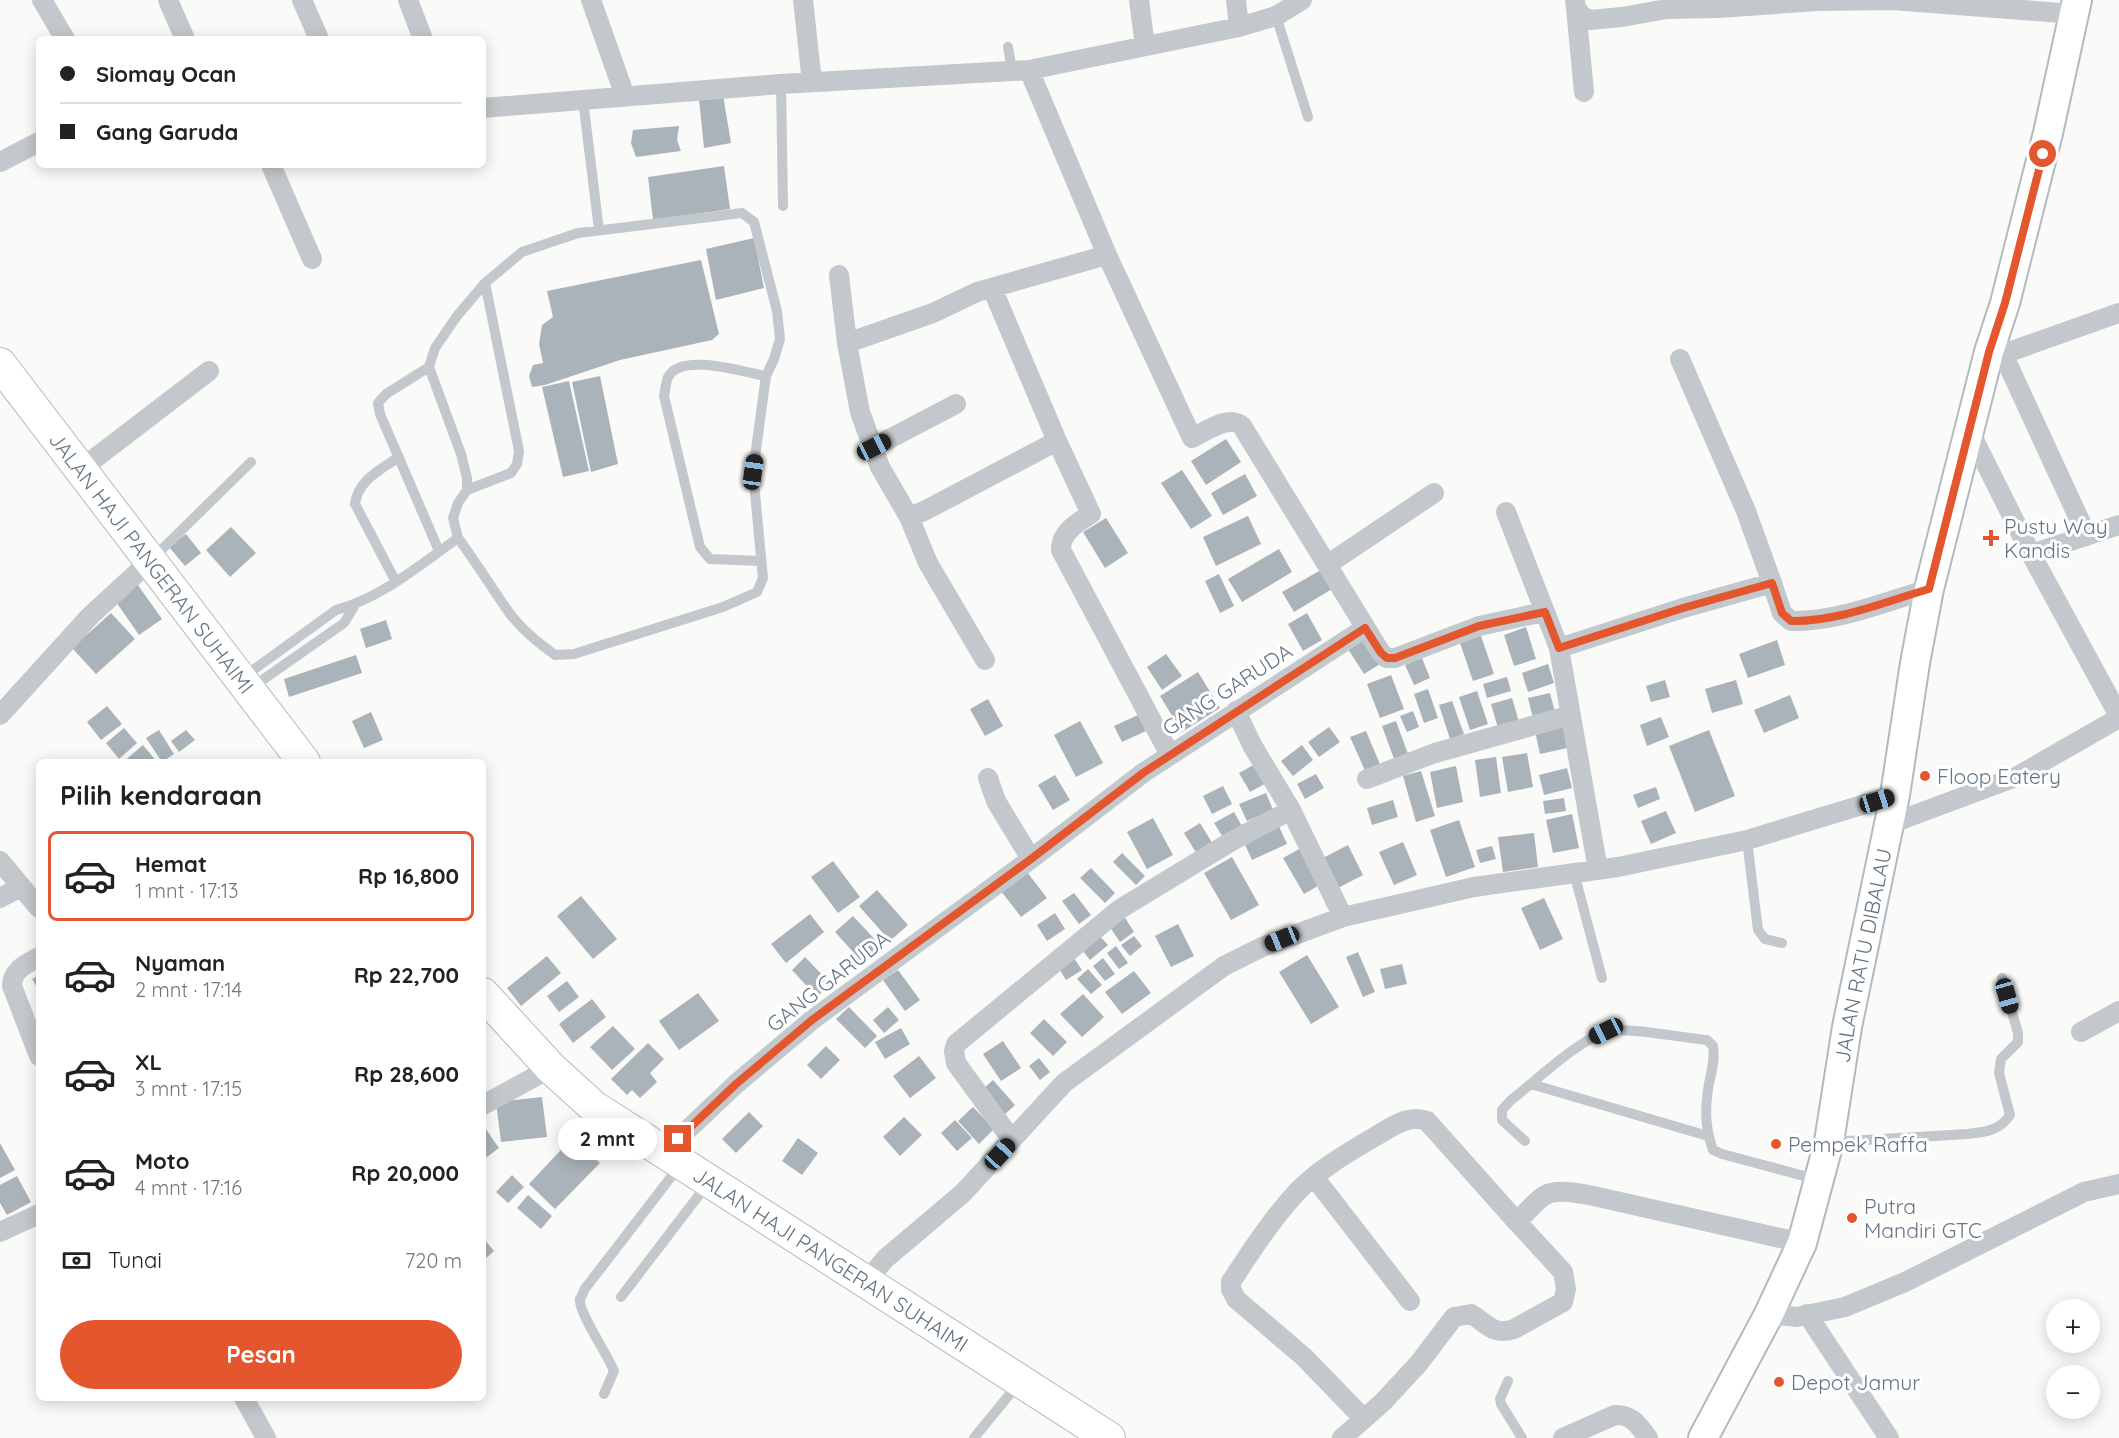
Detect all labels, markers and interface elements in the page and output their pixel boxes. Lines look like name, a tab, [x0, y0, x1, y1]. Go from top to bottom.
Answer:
text: Siomay Ocan	[96, 60, 236, 88]
text: Gang Garuda	[96, 118, 238, 146]
route start	[2029, 140, 2056, 167]
street label: JALAN HAJI PANGERAN SUHAIMI	[44, 427, 260, 699]
car	[854, 431, 894, 463]
car	[742, 453, 764, 491]
place label: Pustu Way Kandis	[2004, 513, 2108, 563]
marker: Pustu Way Kandis	[1982, 529, 2000, 547]
street label: GANG GARUDA	[1157, 637, 1297, 741]
place label: Floop Eatery	[1937, 763, 2061, 789]
marker: Floop Eatery	[1918, 769, 1932, 783]
text: Pilih kendaraan	[60, 778, 262, 812]
car	[1857, 787, 1897, 815]
street label: JALAN RATU DIBALAU	[1829, 846, 1897, 1064]
icon: car	[63, 849, 117, 903]
text: Hemat	[135, 850, 207, 878]
text: Rp 16,800	[358, 862, 459, 890]
text: 1 mnt · 17:13	[135, 878, 239, 903]
car	[1262, 924, 1302, 954]
street label: GANG GARUDA	[761, 925, 895, 1037]
icon: car	[63, 948, 117, 1002]
text: Nyaman	[135, 949, 225, 977]
text: Rp 22,700	[354, 961, 459, 989]
car	[1993, 976, 2021, 1016]
text: 2 mnt · 17:14	[135, 977, 242, 1002]
car	[1586, 1015, 1626, 1047]
icon: car	[63, 1047, 117, 1101]
text: XL	[135, 1048, 162, 1076]
text: Rp 28,600	[354, 1060, 459, 1088]
text: 3 mnt · 17:15	[135, 1076, 242, 1101]
callout: 2 mnt	[558, 1118, 657, 1160]
route end	[664, 1125, 691, 1152]
text: 2 mnt	[580, 1126, 635, 1151]
place label: Pempek Raffa	[1788, 1131, 1928, 1157]
car	[981, 1135, 1019, 1173]
marker: Pempek Raffa	[1769, 1137, 1783, 1151]
icon: car	[63, 1146, 117, 1200]
text: Moto	[135, 1147, 189, 1175]
text: Rp 20,000	[351, 1159, 459, 1187]
street label: JALAN HAJI PANGERAN SUHAIMI	[688, 1161, 973, 1357]
text: 4 mnt · 17:16	[135, 1175, 242, 1200]
place label: Putra Mandiri GTC	[1864, 1193, 1982, 1243]
marker: Putra Mandiri GTC	[1845, 1211, 1859, 1225]
icon: cash	[60, 1244, 93, 1277]
text: Tunai	[108, 1246, 162, 1274]
text: 720 m	[405, 1248, 462, 1273]
map controls	[2046, 1299, 2100, 1419]
button: +	[2046, 1299, 2100, 1353]
button: Pesan	[60, 1320, 462, 1389]
button: −	[2046, 1365, 2100, 1419]
place label: Depot Jamur	[1791, 1369, 1920, 1395]
marker: Depot Jamur	[1772, 1375, 1786, 1389]

